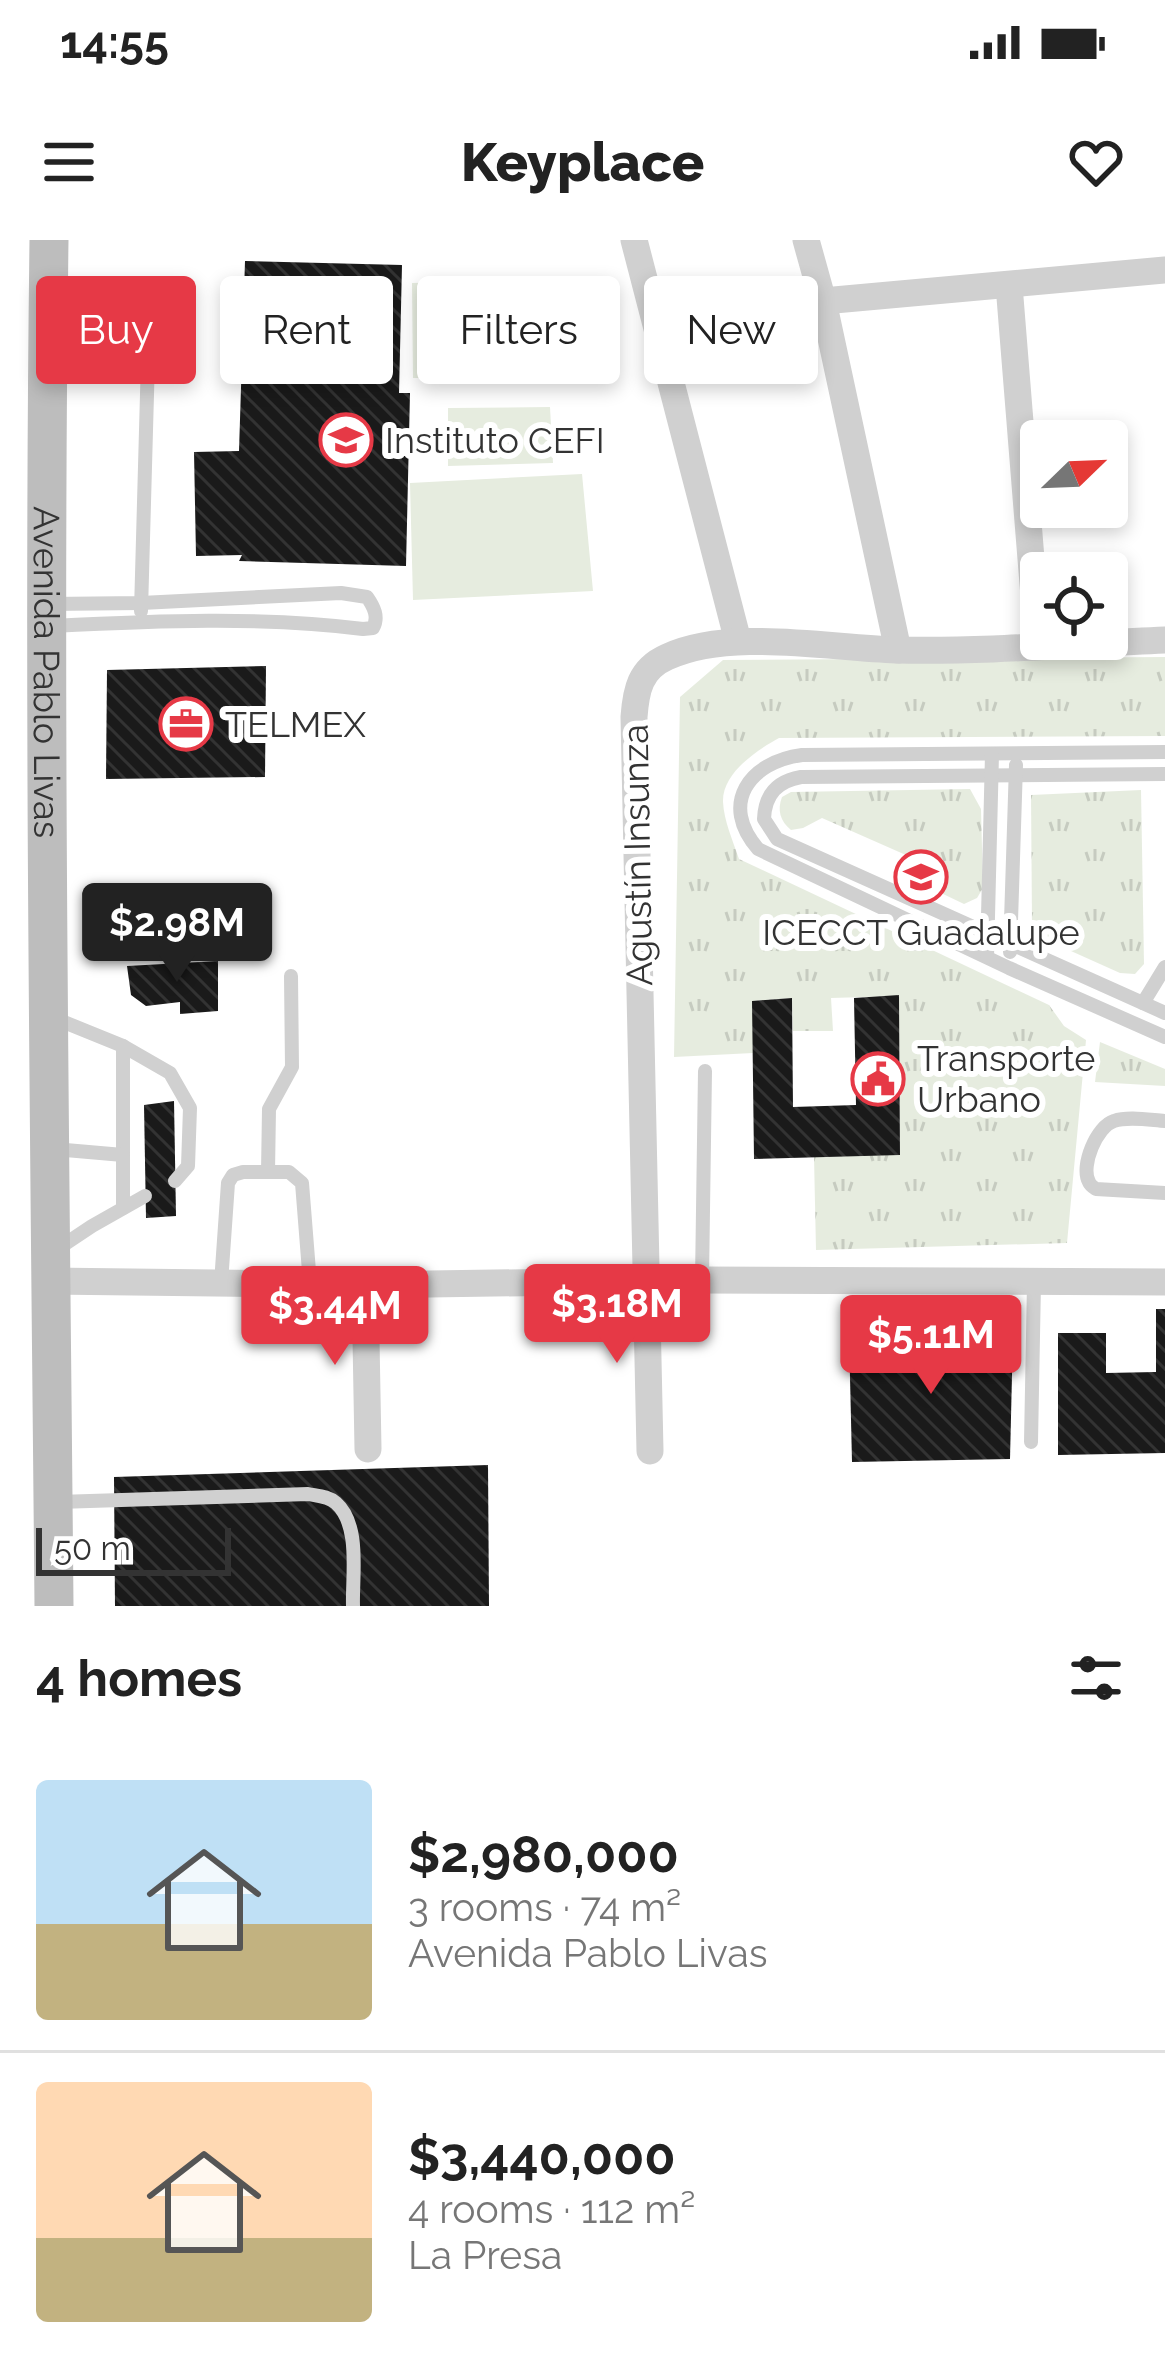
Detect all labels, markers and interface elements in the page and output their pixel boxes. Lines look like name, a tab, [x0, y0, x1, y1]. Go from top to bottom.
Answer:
text: 14:55	[60, 16, 169, 69]
icon: menu	[36, 129, 102, 195]
icon: heart	[1063, 129, 1129, 195]
text: Keyplace	[461, 130, 704, 194]
chip: Buy	[36, 276, 196, 384]
chip: Rent	[220, 276, 393, 384]
chip: Filters	[417, 276, 620, 384]
chip: New	[644, 276, 818, 384]
school or university icon: Instituto CEFI	[318, 412, 374, 468]
place label: Instituto CEFI	[385, 419, 605, 461]
north arrow	[1020, 420, 1128, 528]
map controls	[1020, 420, 1128, 660]
street label: Avenida Pablo Livas	[26, 506, 68, 838]
button: locate	[1020, 552, 1128, 660]
office icon: TELMEX	[158, 696, 214, 752]
place label: TELMEX	[225, 703, 366, 745]
street label: Agustín Insunza	[614, 724, 660, 986]
school or university icon: ICECCT Guadalupe	[893, 849, 949, 905]
pin: $2.98M	[79, 883, 275, 985]
text: $2.98M	[109, 899, 245, 945]
place label: ICECCT Guadalupe	[762, 911, 1080, 953]
place label: Transporte Urbano	[917, 1037, 1095, 1120]
public building icon: Transporte Urbano	[850, 1051, 906, 1107]
pin: $3.18M	[519, 1264, 715, 1366]
pin: $3.44M	[237, 1266, 433, 1368]
text: $3.18M	[551, 1280, 683, 1326]
text: $3.44M	[268, 1282, 402, 1328]
pin: $5.11M	[833, 1295, 1029, 1397]
text: $5.11M	[867, 1311, 995, 1357]
scale bar	[36, 1522, 231, 1575]
text: 50 m	[54, 1529, 131, 1568]
icon: filters	[1063, 1645, 1129, 1711]
text: 4 homes	[36, 1648, 242, 1708]
text: $2,980,000	[408, 1824, 679, 1884]
icon: home	[132, 1828, 276, 1972]
text: 3 rooms · 74 m²	[408, 1884, 681, 1930]
text: Avenida Pablo Livas	[408, 1930, 767, 1976]
text: $3,440,000	[408, 2126, 676, 2186]
icon: home	[132, 2130, 276, 2274]
text: 4 rooms · 112 m²	[408, 2186, 695, 2232]
text: La Presa	[408, 2232, 562, 2278]

